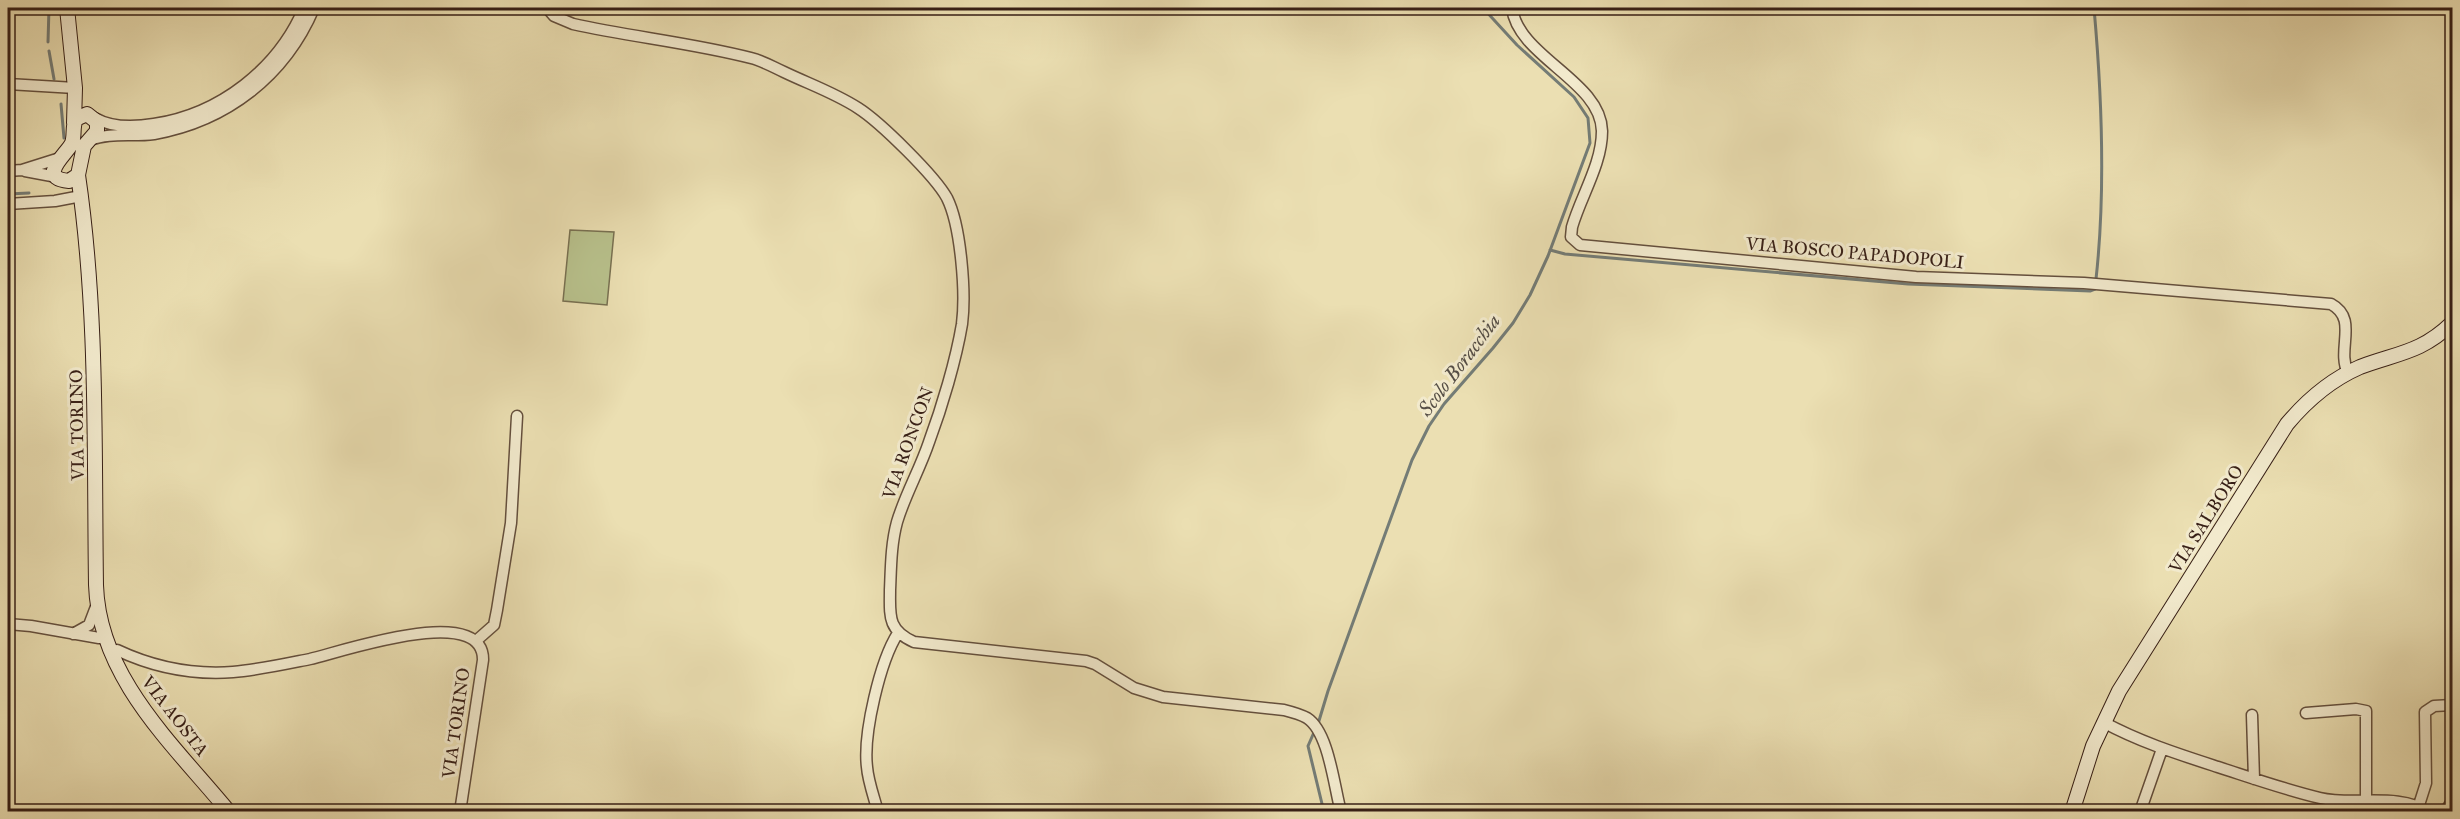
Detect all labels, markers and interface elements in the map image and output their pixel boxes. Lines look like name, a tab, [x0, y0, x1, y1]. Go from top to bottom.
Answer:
street label: VIA BOSCO PAPADOPOLI	[1744, 232, 1965, 274]
water label: Scolo Boracchia	[1412, 309, 1505, 421]
street label: VIA TORINO	[65, 369, 89, 482]
street label: VIA RONCON	[877, 384, 939, 503]
street label: VIA SALBORO	[2163, 461, 2248, 578]
street label: VIA TORINO	[437, 666, 475, 781]
street label: VIA AOSTA	[136, 671, 213, 761]

